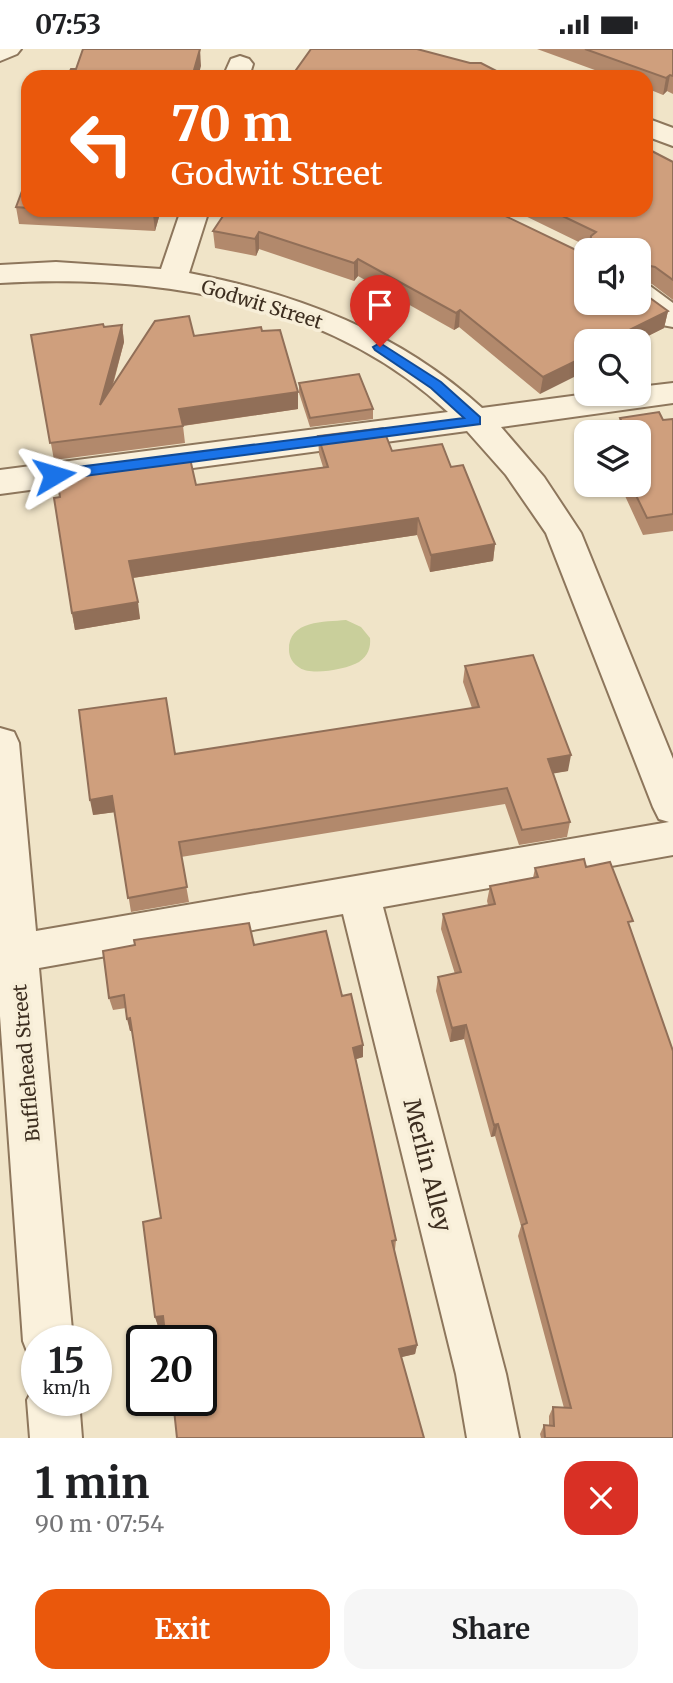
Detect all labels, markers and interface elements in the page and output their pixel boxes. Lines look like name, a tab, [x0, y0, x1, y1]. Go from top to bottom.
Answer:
text: 07:53	[35, 8, 101, 41]
text: 70 m	[171, 93, 292, 154]
icon: left	[56, 98, 147, 189]
text: Godwit Street	[171, 154, 383, 194]
map controls	[574, 238, 651, 497]
button: sound	[574, 238, 651, 315]
street label: Godwit Street	[198, 274, 326, 334]
pin	[350, 275, 410, 347]
icon: arrive	[361, 286, 399, 324]
button: search	[574, 329, 651, 406]
button: layers	[574, 420, 651, 497]
position arrow	[17, 438, 91, 512]
street label: Bufflehead Street	[7, 983, 45, 1143]
street label: Merlin Alley	[398, 1096, 459, 1235]
speed limit sign: 20	[126, 1325, 217, 1416]
text: 15	[49, 1339, 84, 1383]
text: km/h	[43, 1376, 90, 1399]
text: 1 min	[35, 1457, 149, 1509]
button: close	[564, 1461, 638, 1535]
text: 90 m · 07:54	[35, 1509, 164, 1538]
button: Exit	[35, 1589, 330, 1669]
button: Share	[344, 1589, 638, 1669]

